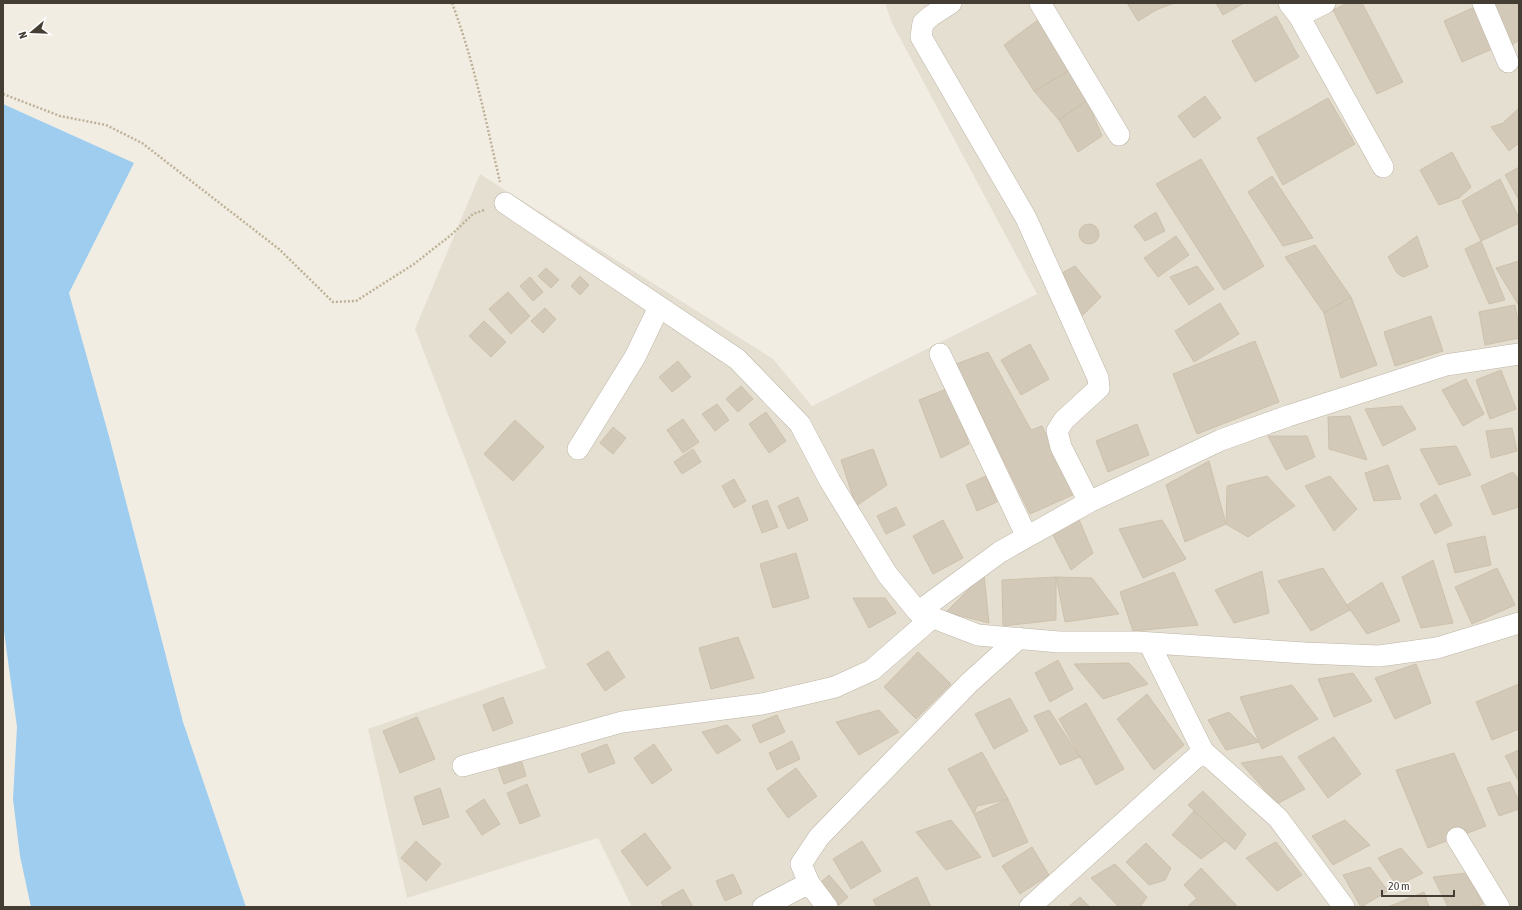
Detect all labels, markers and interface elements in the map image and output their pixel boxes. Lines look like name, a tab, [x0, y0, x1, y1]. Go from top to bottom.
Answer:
north arrow	[12, 12, 52, 52]
text: N	[16, 30, 29, 40]
scale bar	[1382, 872, 1454, 898]
text: 20 m	[1388, 879, 1410, 893]

